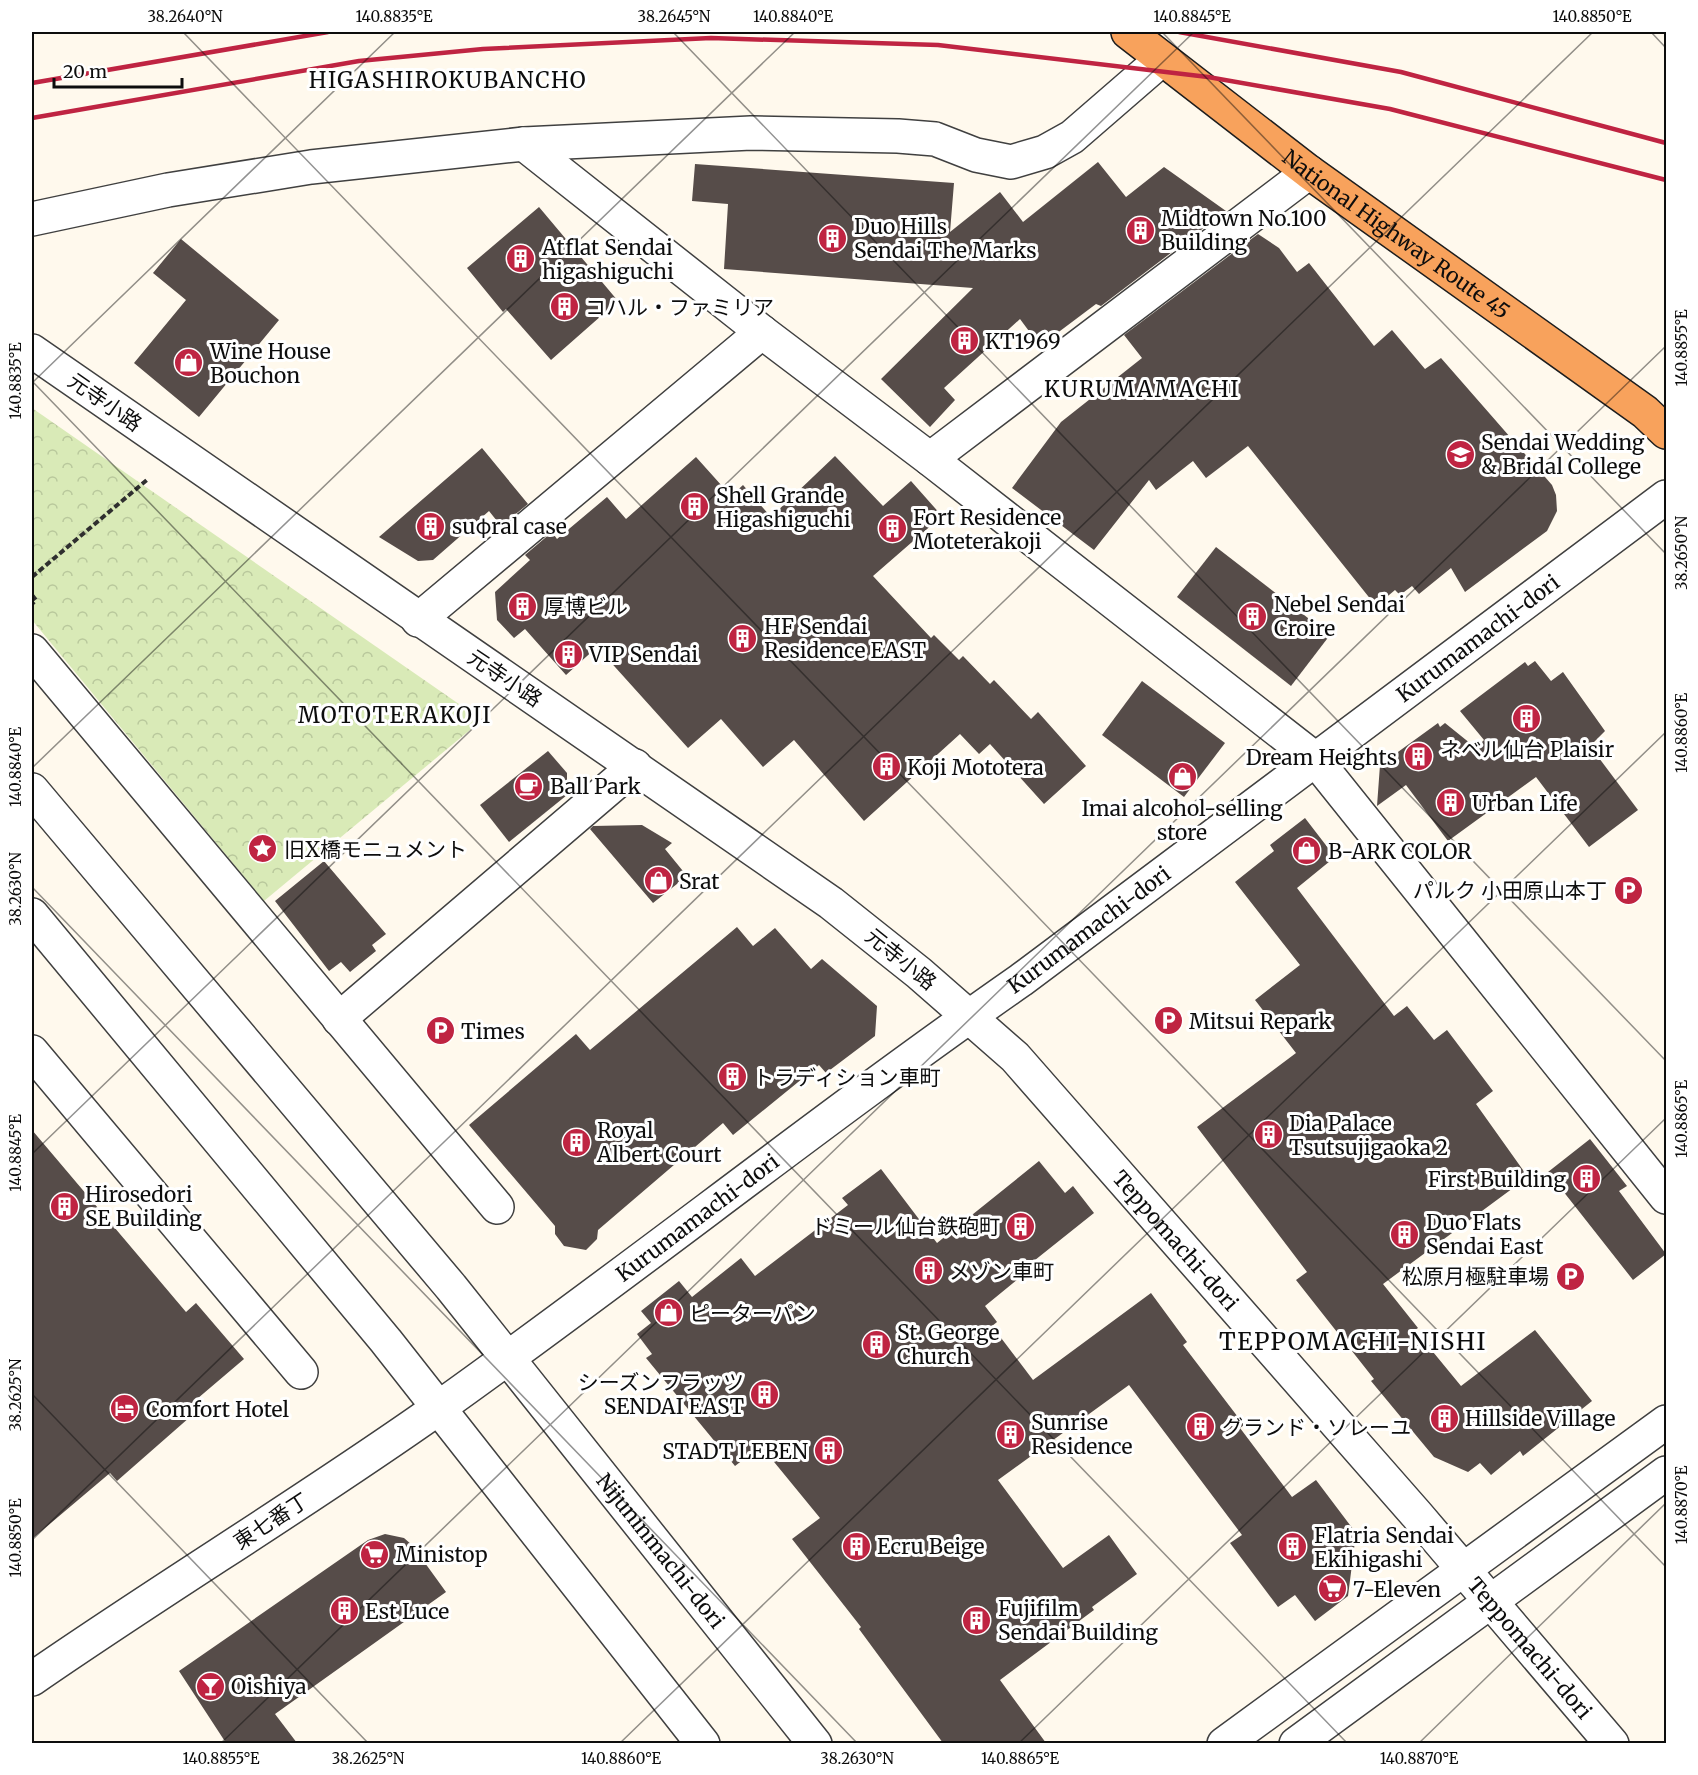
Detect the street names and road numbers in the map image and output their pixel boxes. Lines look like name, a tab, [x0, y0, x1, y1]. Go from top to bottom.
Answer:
street label: National Highway Route 45	[1278, 143, 1515, 325]
street label: 元寺小路	[63, 367, 147, 437]
street label: Kurumamachi-dori	[1391, 568, 1565, 708]
street label: 元寺小路	[463, 643, 547, 713]
street label: Kurumamachi-dori	[1002, 859, 1176, 999]
street label: 元寺小路	[860, 922, 942, 996]
street label: Kurumamachi-dori	[610, 1147, 784, 1287]
street label: Teppomachi-dori	[1107, 1164, 1245, 1316]
street label: Nijuninmachi-dori	[591, 1468, 731, 1634]
street label: 東七番丁	[228, 1487, 314, 1555]
street label: Teppomachi-dori	[1462, 1571, 1598, 1724]

